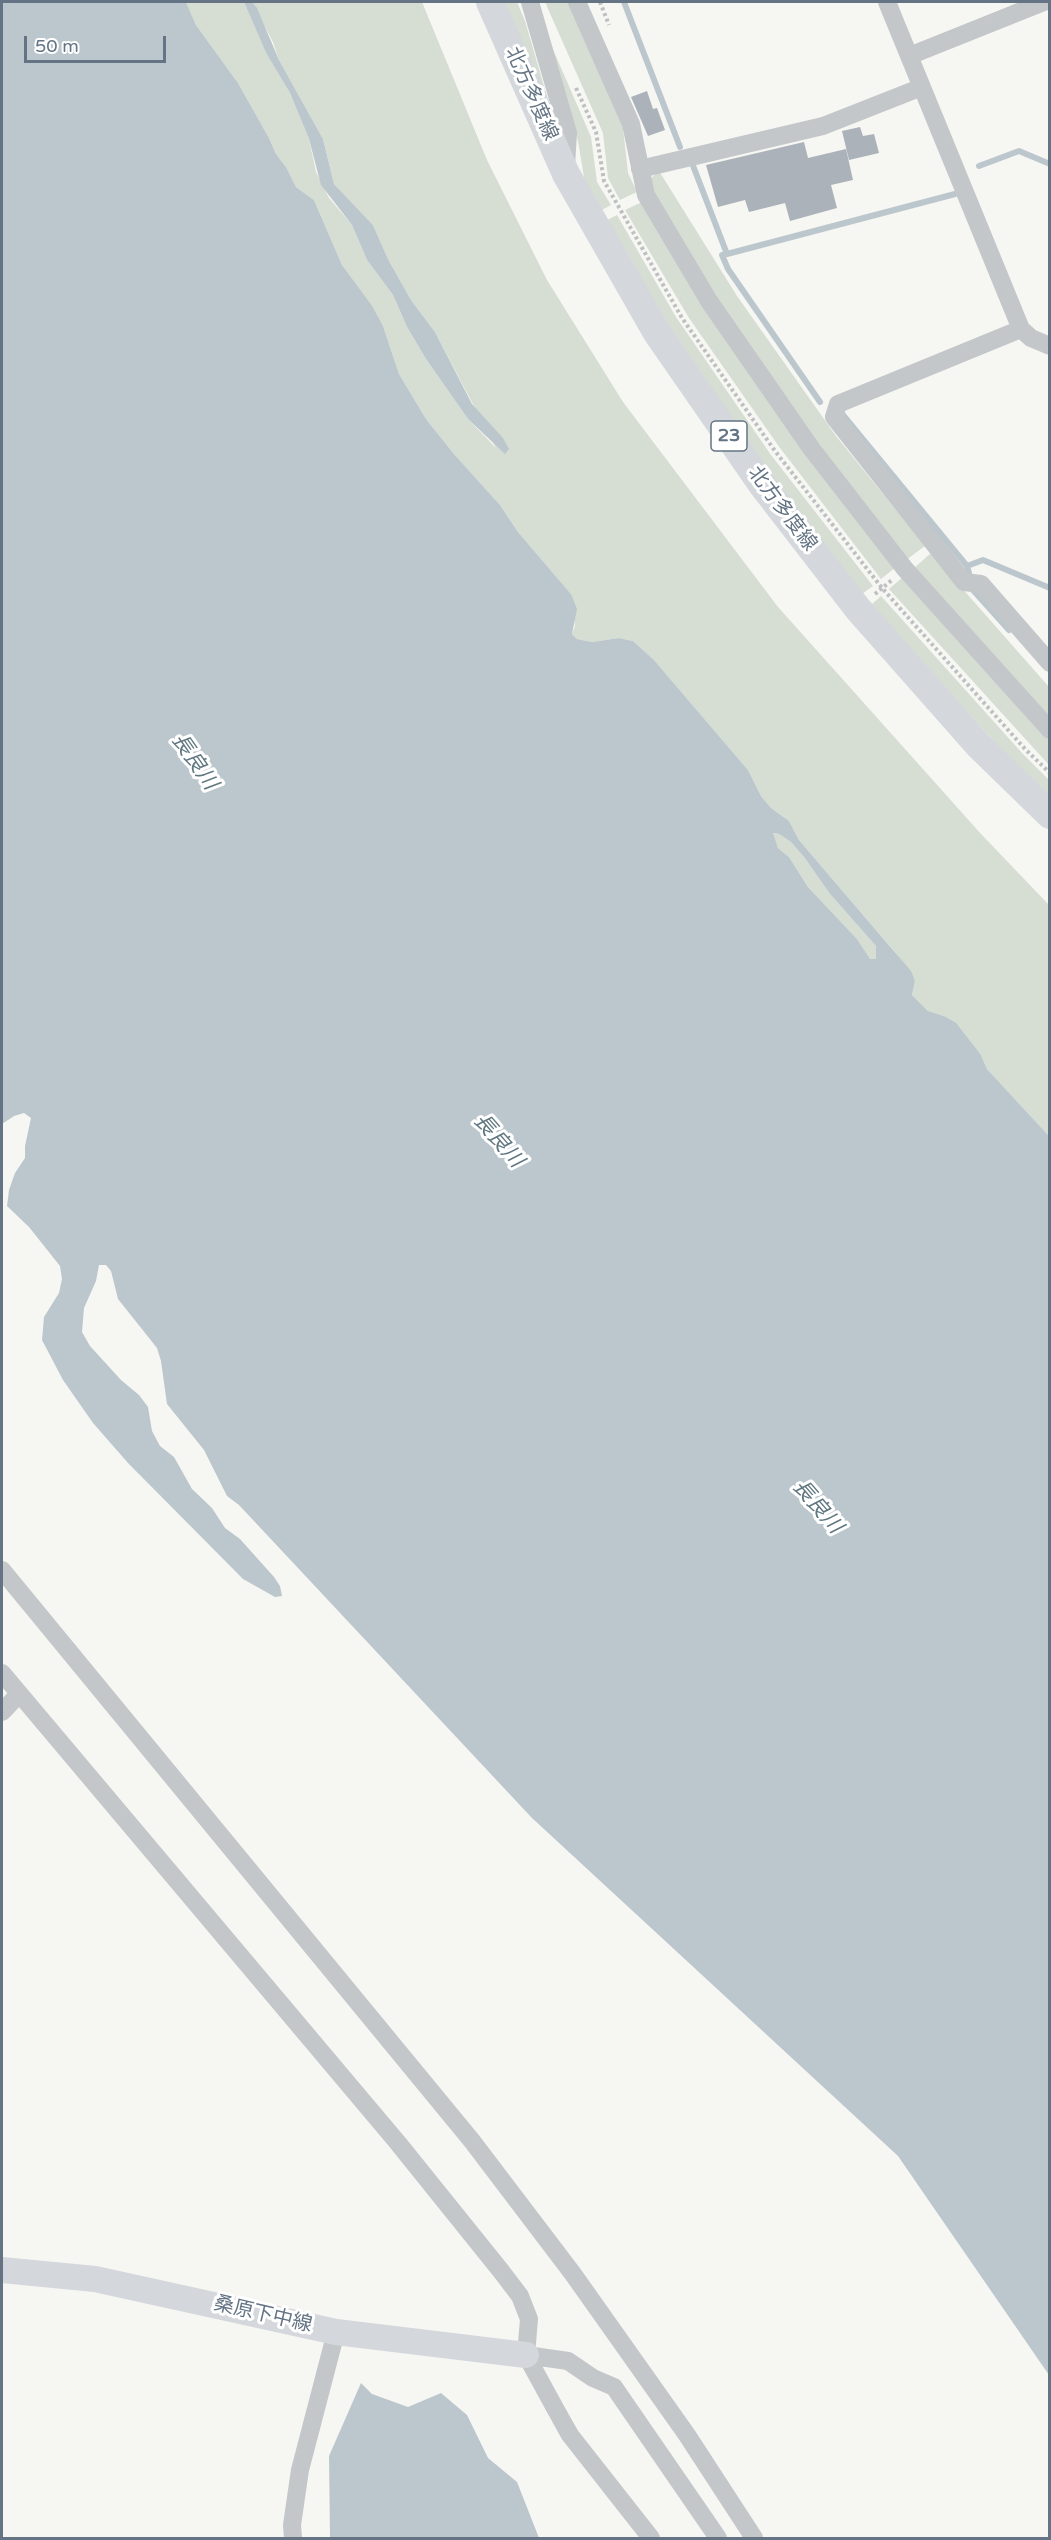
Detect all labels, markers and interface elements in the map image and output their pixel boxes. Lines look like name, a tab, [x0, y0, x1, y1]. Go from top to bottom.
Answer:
scale bar	[27, 24, 170, 62]
text: 50 m	[35, 35, 79, 57]
street label: 北方多度線	[500, 43, 562, 145]
road number: 23	[711, 421, 747, 451]
street label: 北方多度線	[742, 462, 822, 556]
water label: 長良川	[166, 729, 222, 795]
water label: 長良川	[468, 1109, 528, 1173]
water label: 長良川	[787, 1475, 847, 1539]
street label: 桑原下中線	[212, 2292, 314, 2338]

